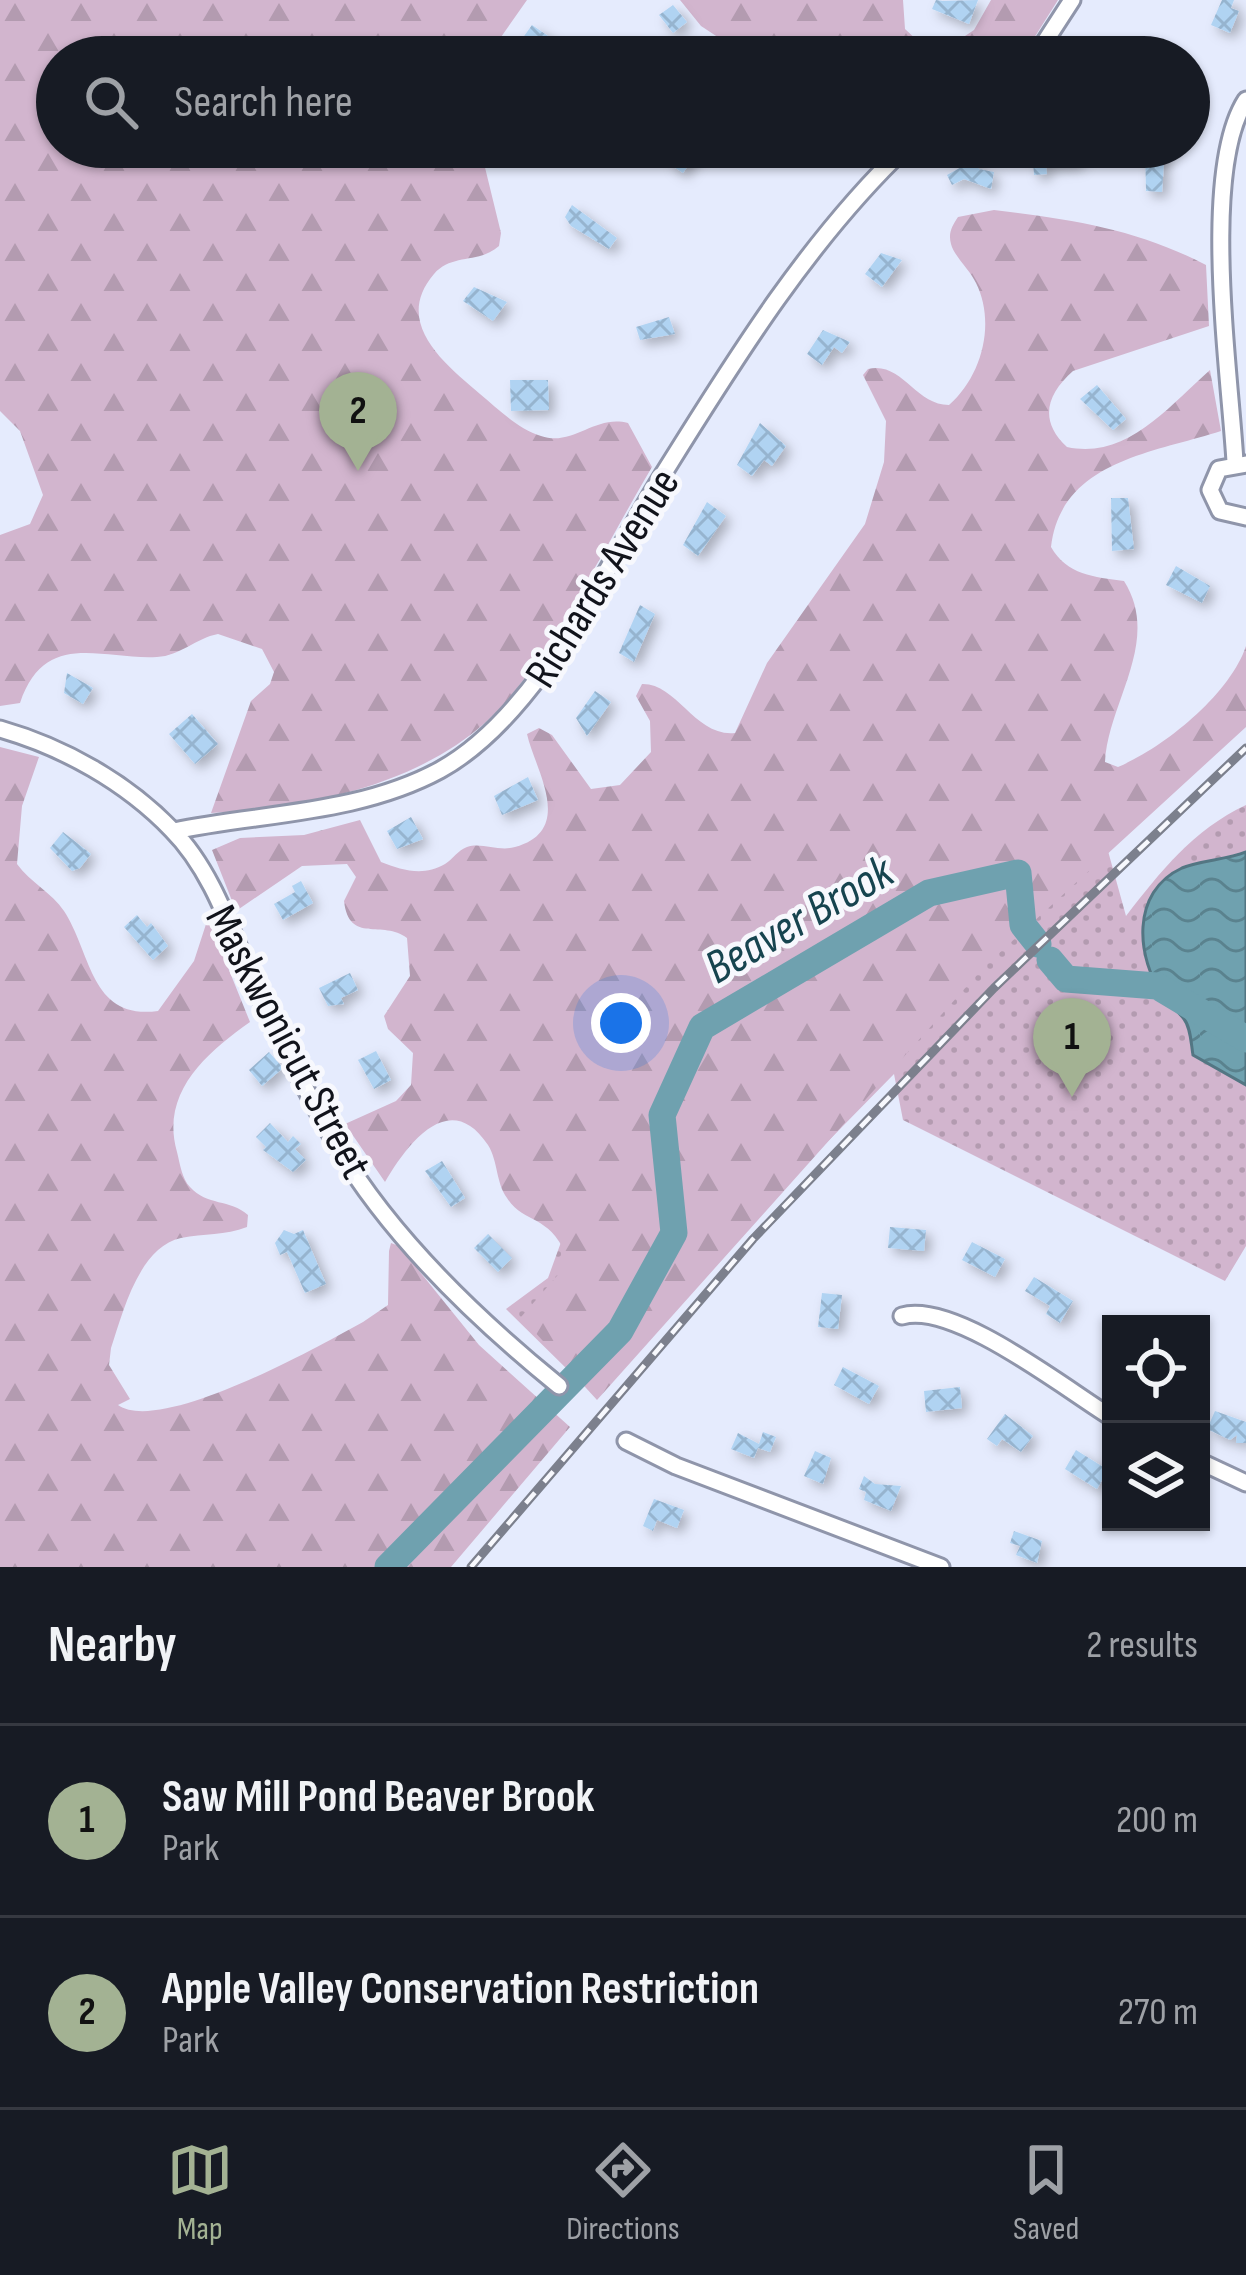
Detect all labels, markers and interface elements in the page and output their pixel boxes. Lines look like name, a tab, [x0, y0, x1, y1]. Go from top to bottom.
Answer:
search box	[36, 36, 1210, 168]
icon: search	[78, 69, 144, 135]
text: Search here	[174, 75, 353, 130]
pin: 2	[319, 372, 397, 471]
street label: Richards Avenue	[514, 459, 692, 698]
water label: Beaver Brook	[695, 843, 905, 997]
street label: Maskwonicut Street	[193, 896, 383, 1188]
your location	[591, 993, 651, 1053]
pin: 1	[1033, 998, 1111, 1097]
map controls	[1102, 1315, 1210, 1531]
button: locate	[1102, 1315, 1210, 1423]
button: layers	[1102, 1423, 1210, 1531]
text: Nearby	[48, 1615, 177, 1676]
text: 2 results	[1086, 1622, 1198, 1669]
text: Saw Mill Pond Beaver Brook	[162, 1770, 595, 1825]
text: 1	[79, 1797, 95, 1844]
text: 200 m	[1116, 1797, 1198, 1844]
text: Park	[162, 1825, 219, 1872]
text: Apple Valley Conservation Restriction	[162, 1962, 759, 2017]
text: 2	[78, 1989, 96, 2036]
text: 270 m	[1118, 1989, 1198, 2036]
text: Park	[162, 2017, 219, 2064]
tab: Map	[167, 2137, 233, 2249]
tab: Directions	[566, 2137, 680, 2249]
tab: Saved	[1013, 2137, 1079, 2249]

